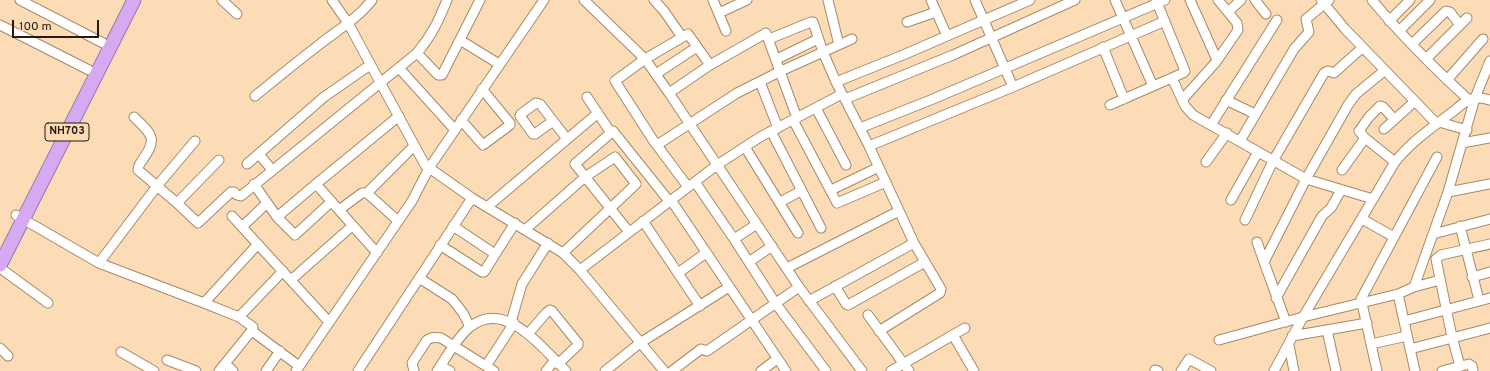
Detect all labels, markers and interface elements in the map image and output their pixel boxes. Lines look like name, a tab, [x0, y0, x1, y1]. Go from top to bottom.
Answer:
scale bar	[14, 12, 101, 38]
text: 100 m	[19, 19, 52, 35]
road number: NH703	[45, 123, 89, 141]

